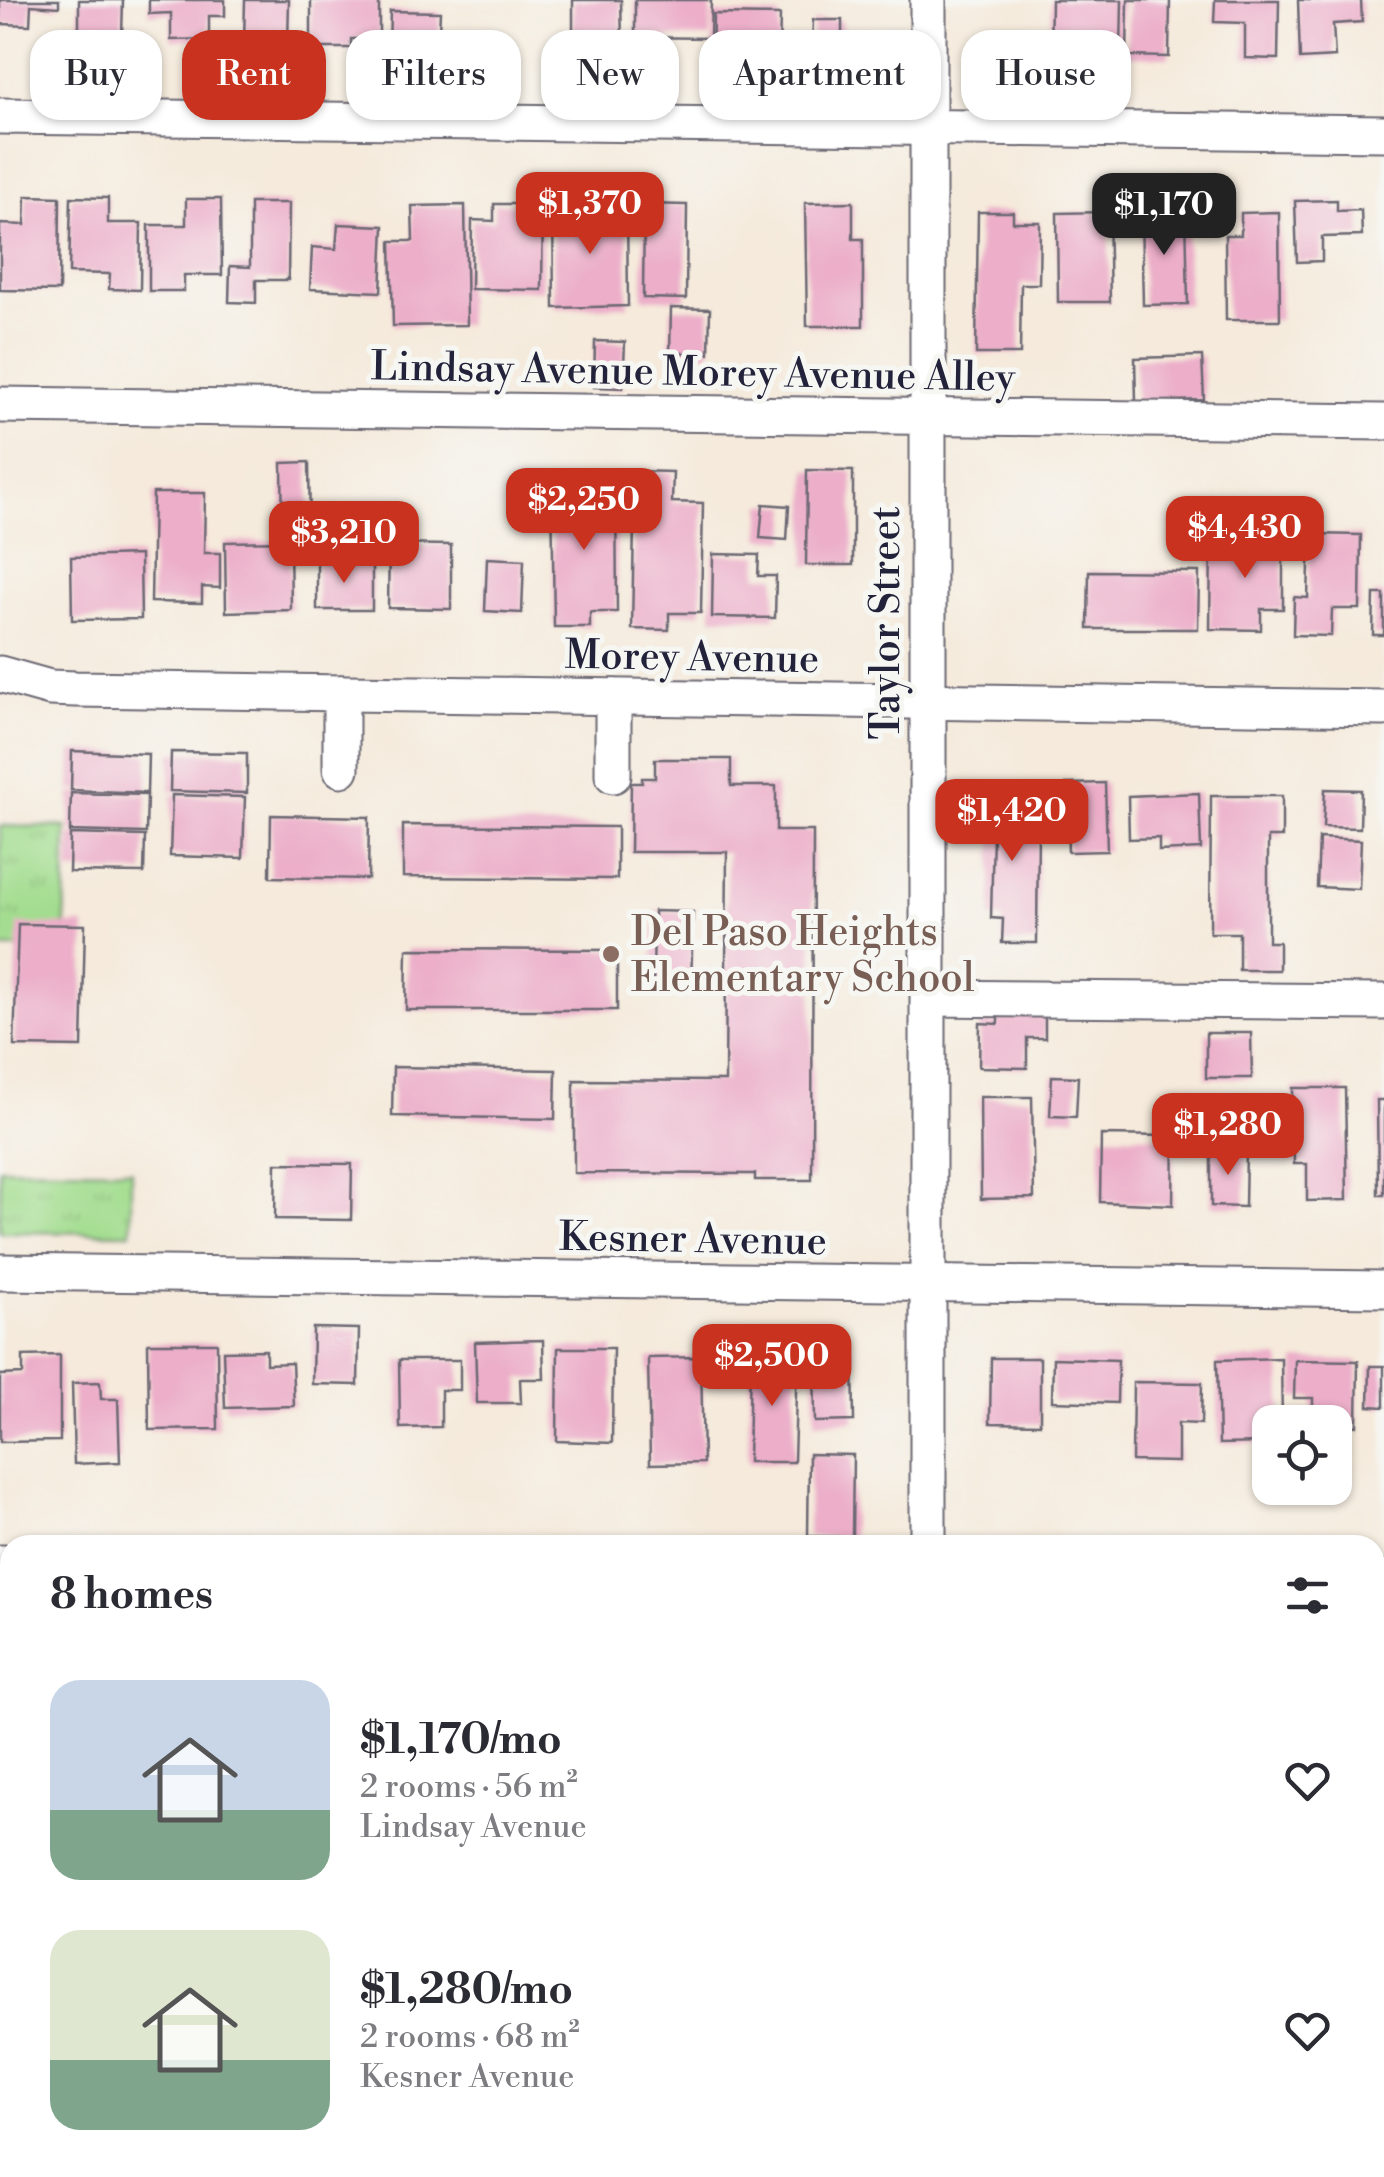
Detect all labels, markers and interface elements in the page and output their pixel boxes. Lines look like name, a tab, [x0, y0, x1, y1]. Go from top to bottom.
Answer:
chip: Buy	[30, 30, 162, 120]
chip: Rent	[182, 30, 326, 120]
chip: Filters	[346, 30, 521, 120]
chip: New	[541, 30, 679, 120]
chip: Apartment	[699, 30, 941, 120]
chip: House	[961, 30, 1131, 120]
pin: $1,370	[509, 172, 671, 257]
pin: $1,170	[1083, 173, 1245, 258]
text: $1,370	[538, 184, 642, 224]
text: $1,170	[1114, 185, 1214, 225]
street label: Lindsay Avenue Morey Avenue Alley	[370, 342, 1016, 405]
pin: $2,250	[503, 468, 665, 553]
text: $2,250	[528, 480, 640, 520]
pin: $4,430	[1164, 496, 1326, 581]
pin: $3,210	[263, 501, 425, 586]
street label: Taylor Street	[862, 506, 913, 740]
text: $4,430	[1188, 508, 1302, 548]
text: $3,210	[291, 513, 397, 553]
street label: Morey Avenue	[564, 631, 820, 686]
pin: $1,420	[931, 779, 1093, 864]
text: $1,420	[957, 791, 1067, 831]
place label: Del Paso Heights Elementary School	[631, 908, 975, 1005]
marker: Del Paso Heights Elementary School	[600, 943, 622, 965]
pin: $1,280	[1147, 1093, 1309, 1178]
text: $1,280	[1174, 1105, 1282, 1145]
street label: Kesner Avenue	[558, 1213, 827, 1267]
pin: $2,500	[691, 1324, 853, 1409]
text: $2,500	[714, 1336, 830, 1376]
map controls	[1252, 1405, 1352, 1505]
button: locate	[1252, 1405, 1352, 1505]
icon: filters	[1280, 1568, 1335, 1623]
text: 8 homes	[50, 1569, 213, 1622]
text: $1,170/mo	[360, 1714, 562, 1767]
icon: home	[130, 1720, 250, 1840]
icon: heart	[1280, 1753, 1335, 1808]
text: 2 rooms · 56 m²	[360, 1767, 578, 1807]
text: Lindsay Avenue	[360, 1807, 587, 1847]
text: $1,280/mo	[360, 1964, 573, 2017]
icon: home	[130, 1970, 250, 2090]
icon: heart	[1280, 2003, 1335, 2058]
text: 2 rooms · 68 m²	[360, 2017, 580, 2057]
text: Kesner Avenue	[360, 2057, 575, 2097]

